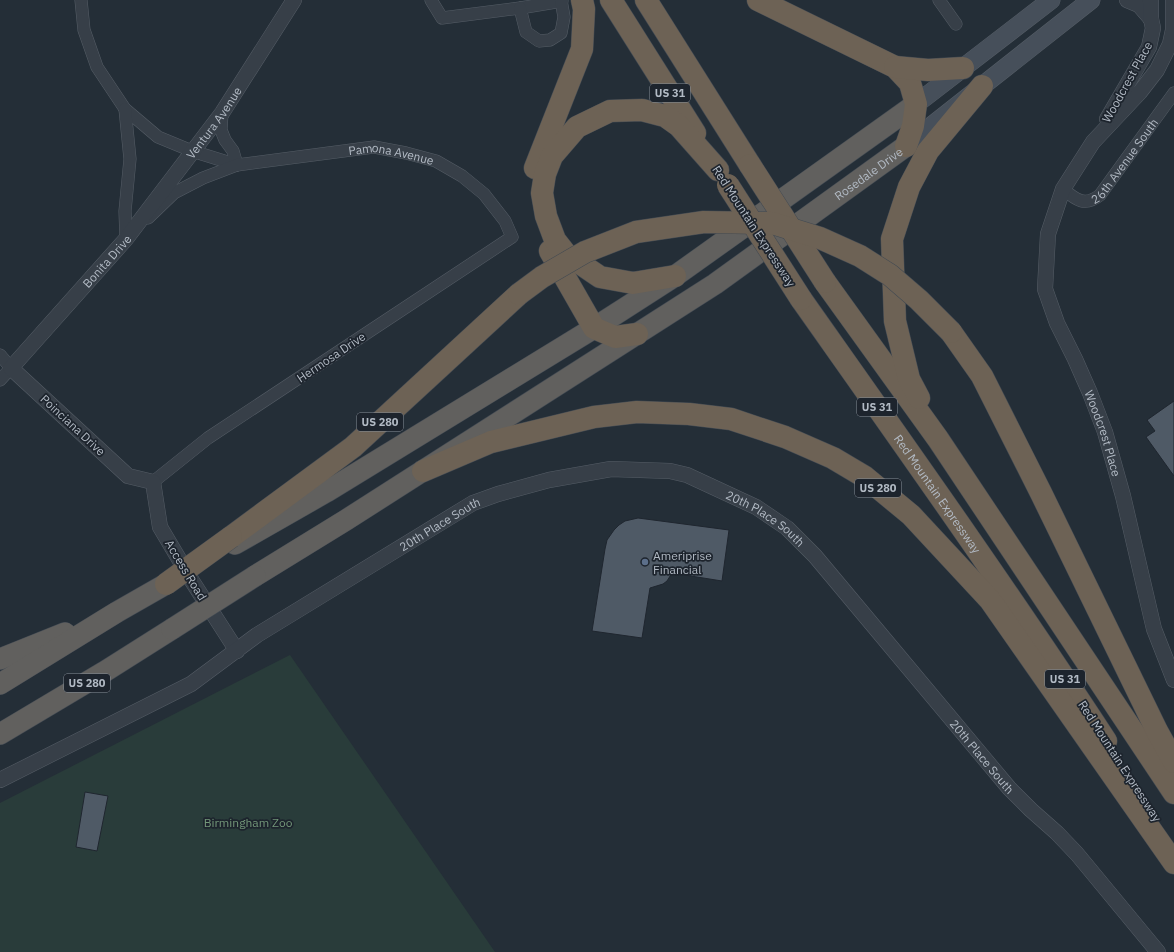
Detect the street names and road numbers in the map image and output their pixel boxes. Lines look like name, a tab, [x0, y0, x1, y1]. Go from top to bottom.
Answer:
street label: Woodcrest Place	[1099, 39, 1156, 125]
street label: Ventura Avenue	[183, 83, 245, 162]
road number: US 31	[650, 84, 690, 102]
street label: 26th Avenue South	[1088, 115, 1161, 207]
street label: Pamona Avenue	[347, 139, 436, 168]
street label: Rosedale Drive	[831, 143, 906, 203]
street label: Red Mountain Expressway	[709, 163, 799, 289]
street label: Bonita Drive	[79, 231, 134, 290]
street label: Hermosa Drive	[294, 328, 369, 385]
street label: Woodcrest Place	[1082, 388, 1125, 479]
street label: Poinciana Drive	[38, 391, 109, 459]
road number: US 31	[857, 398, 897, 416]
road number: US 280	[357, 413, 403, 431]
street label: Red Mountain Expressway	[891, 431, 985, 556]
road number: US 280	[855, 479, 901, 497]
street label: 20th Place South	[724, 487, 808, 549]
street label: 20th Place South	[396, 494, 482, 554]
street label: Access Road	[162, 537, 210, 603]
road number: US 31	[1045, 670, 1085, 688]
road number: US 280	[64, 674, 110, 692]
street label: Red Mountain Expressway	[1075, 698, 1165, 824]
street label: 20th Place South	[947, 716, 1018, 797]

